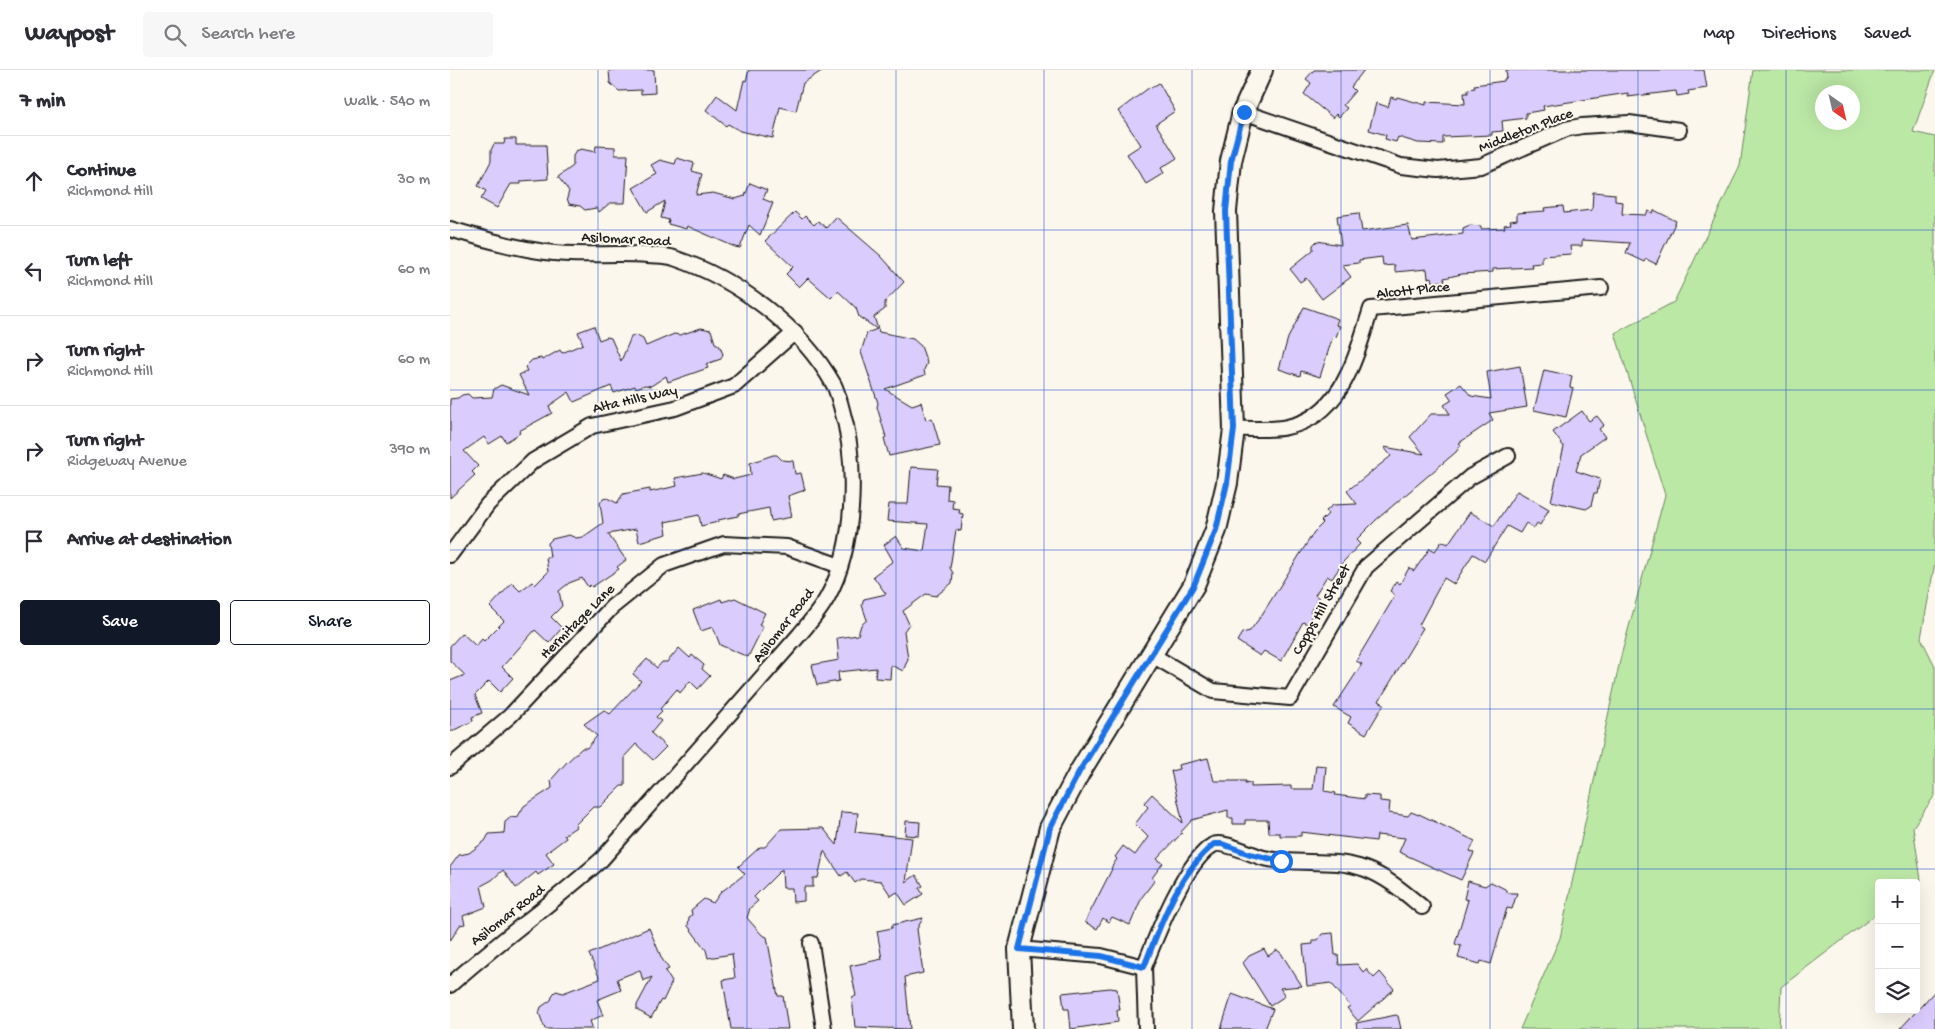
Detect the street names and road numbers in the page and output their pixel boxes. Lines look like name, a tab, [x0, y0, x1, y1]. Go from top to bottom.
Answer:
street label: Middleton Place	[1476, 105, 1576, 157]
street label: Asilomar Road	[581, 229, 672, 251]
street label: Alcott Place	[1375, 278, 1451, 304]
street label: Alta Hills Way	[591, 381, 680, 418]
street label: Copps Hill Street	[1289, 560, 1356, 659]
street label: Hermitage Lane	[537, 581, 619, 663]
street label: Asilomar Road	[749, 584, 819, 667]
street label: Asilomar Road	[467, 881, 550, 951]

